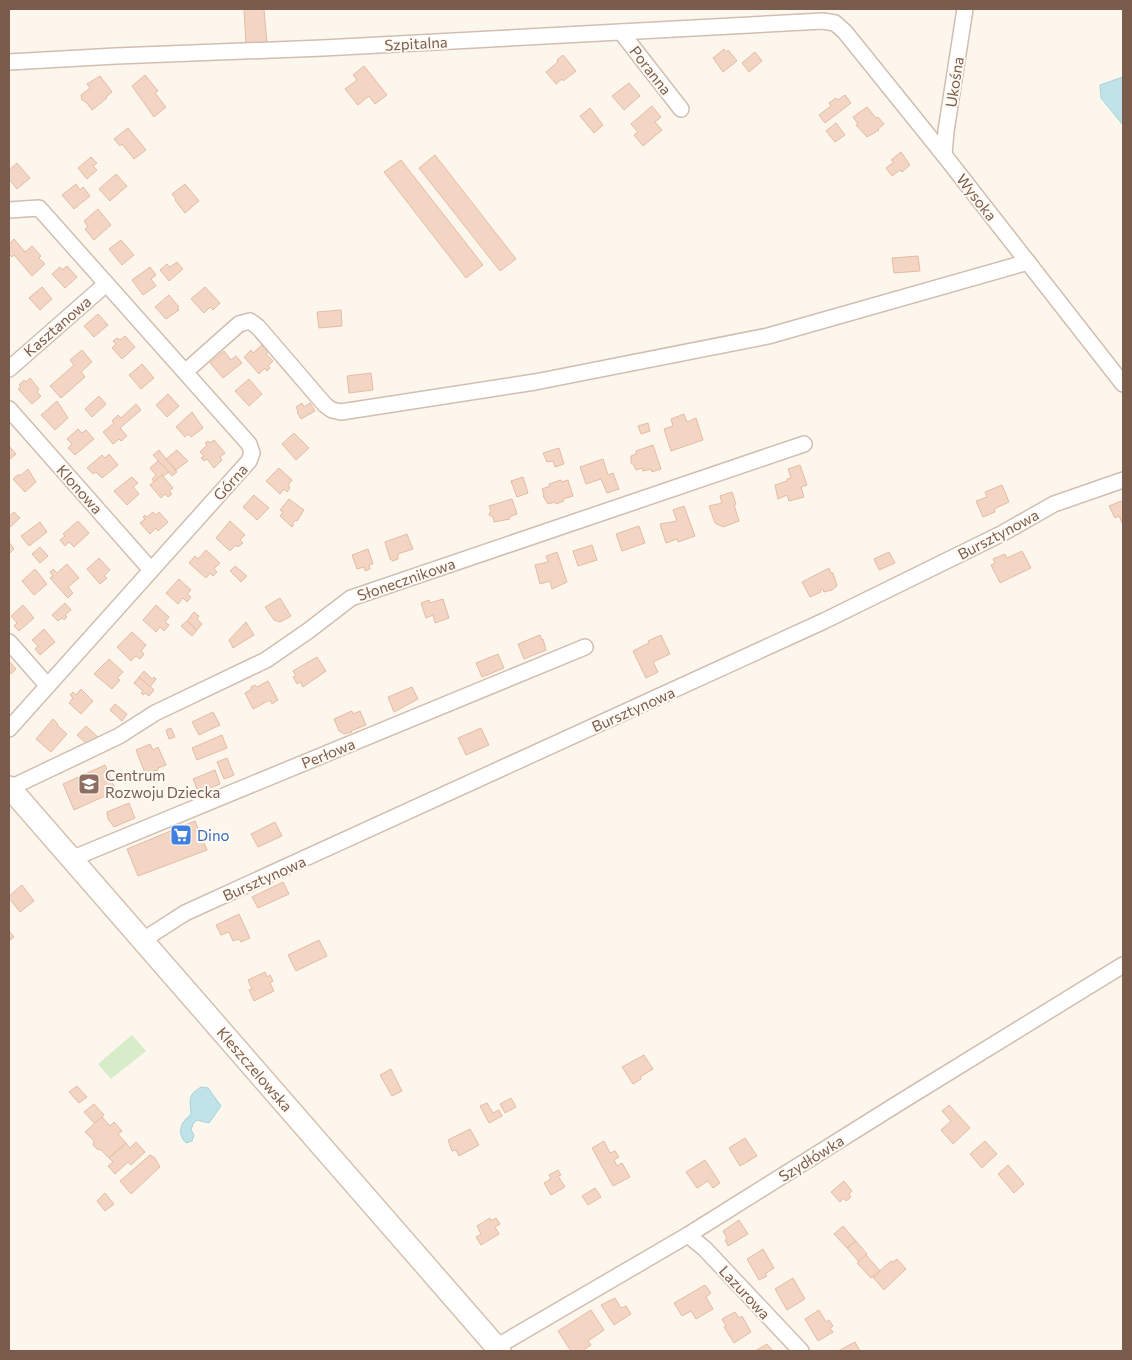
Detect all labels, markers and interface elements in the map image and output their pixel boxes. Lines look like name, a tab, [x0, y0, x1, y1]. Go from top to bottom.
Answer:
street label: Szpitalna	[384, 32, 448, 54]
street label: Poranna	[626, 42, 676, 98]
street label: Ukośna	[941, 55, 967, 109]
street label: Wysoka	[953, 170, 1001, 224]
street label: Kasztanowa	[20, 292, 94, 360]
street label: Górna	[209, 460, 251, 504]
street label: Klonowa	[53, 461, 107, 517]
street label: Bursztynowa	[954, 505, 1042, 563]
street label: Słonecznikowa	[355, 554, 457, 604]
street label: Bursztynowa	[589, 683, 677, 735]
street label: Perłowa	[299, 734, 357, 772]
place label: Centrum Rozwoju Dziecka	[105, 766, 220, 801]
school or university icon: Centrum Rozwoju Dziecka	[77, 772, 101, 796]
supermarket icon: Dino	[169, 823, 193, 847]
place label: Dino	[197, 826, 229, 844]
street label: Bursztynowa	[220, 852, 308, 904]
street label: Kleszczelowska	[213, 1023, 297, 1115]
street label: Szydłówka	[775, 1131, 847, 1185]
street label: Lazurowa	[716, 1262, 774, 1322]

